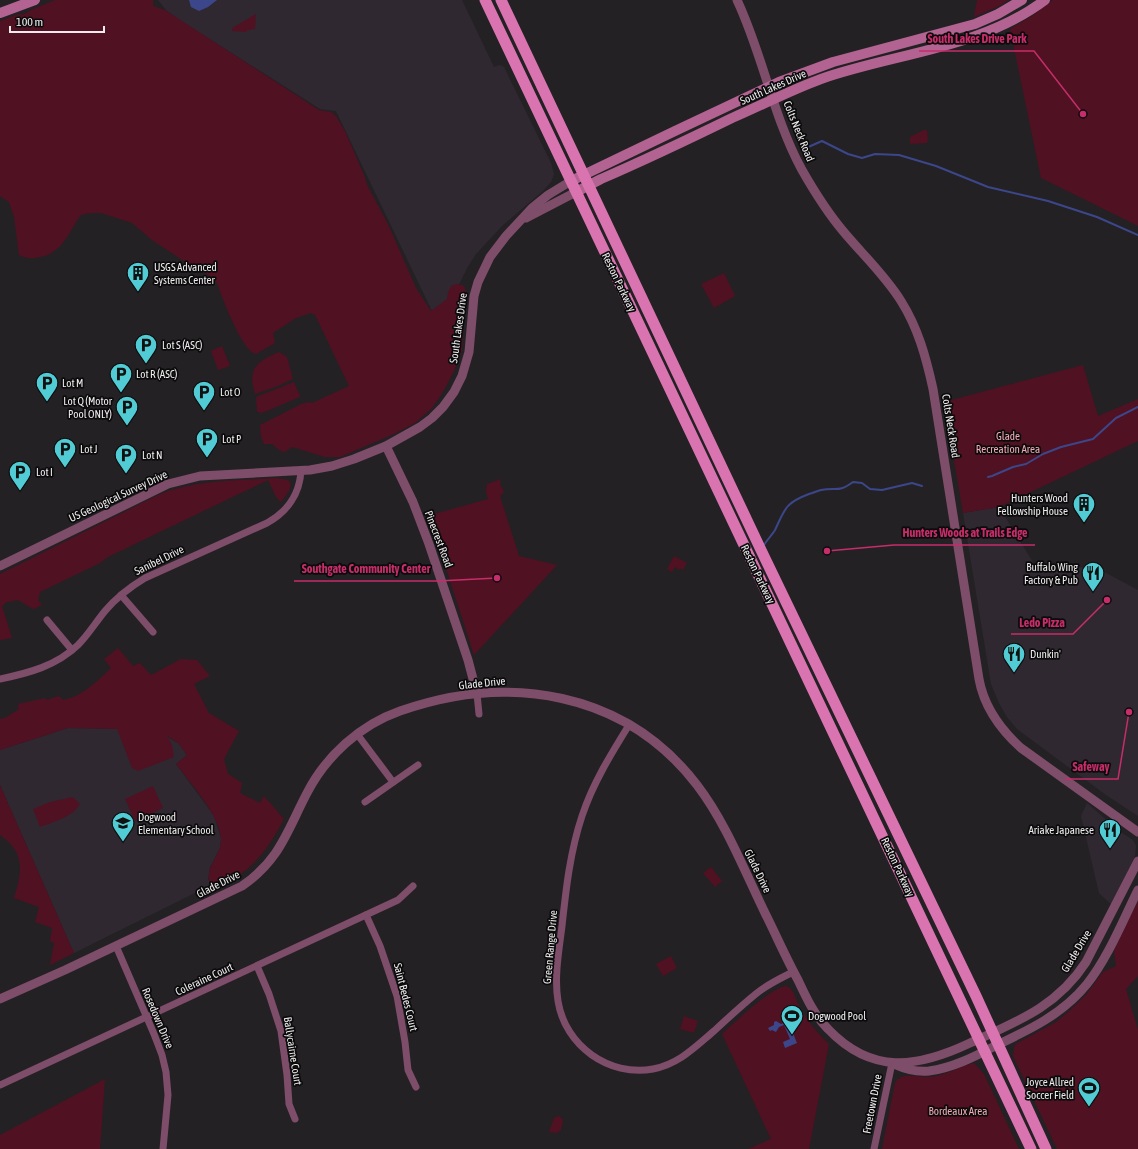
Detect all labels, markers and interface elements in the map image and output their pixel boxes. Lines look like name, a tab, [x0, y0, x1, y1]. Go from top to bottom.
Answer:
scale bar	[10, 8, 104, 34]
text: 100 m	[16, 15, 43, 29]
callout: South Lakes Drive Park	[919, 27, 1034, 51]
text: South Lakes Drive Park	[928, 32, 1027, 46]
street label: South Lakes Drive	[738, 67, 808, 107]
street label: Colts Neck Road	[781, 99, 817, 163]
street label: Reston Parkway	[600, 251, 639, 314]
building icon: USGS Advanced Systems Center	[125, 260, 151, 293]
place label: USGS Advanced Systems Center	[154, 261, 217, 286]
street label: South Lakes Drive	[447, 292, 469, 364]
parking icon: Lot S (ASC)	[133, 332, 159, 365]
place label: Lot S (ASC)	[162, 339, 203, 351]
parking icon: Lot R (ASC)	[108, 361, 134, 394]
place label: Lot R (ASC)	[136, 368, 178, 380]
parking icon: Lot M	[34, 370, 60, 403]
place label: Lot M	[62, 377, 83, 389]
parking icon: Lot O	[191, 379, 217, 412]
place label: Lot O	[220, 386, 241, 398]
street label: Colts Neck Road	[940, 393, 962, 459]
parking icon: Lot Q (Motor Pool ONLY)	[114, 394, 140, 427]
place label: Lot Q (Motor Pool ONLY)	[63, 395, 113, 420]
parking icon: Lot P	[194, 426, 220, 459]
park label: Glade Recreation Area	[976, 430, 1040, 455]
place label: Lot P	[222, 433, 242, 445]
parking icon: Lot J	[52, 436, 78, 469]
parking icon: Lot N	[113, 442, 139, 475]
place label: Lot J	[80, 443, 98, 455]
place label: Lot N	[142, 449, 163, 461]
parking icon: Lot I	[7, 459, 33, 492]
place label: Lot I	[36, 466, 53, 478]
street label: US Geological Survey Drive	[67, 468, 169, 524]
building icon: Hunters Wood Fellowship House	[1071, 491, 1097, 524]
place label: Hunters Wood Fellowship House	[997, 492, 1068, 517]
street label: Pinecrest Road	[423, 509, 455, 569]
callout: Hunters Woods at Trails Edge	[894, 521, 1035, 545]
text: Hunters Woods at Trails Edge	[902, 526, 1028, 540]
street label: Sanibel Drive	[132, 543, 186, 577]
street label: Reston Parkway	[739, 543, 778, 606]
callout: Southgate Community Center	[294, 557, 438, 581]
restaurant icon: Buffalo Wing Factory & Pub	[1080, 560, 1106, 593]
place label: Buffalo Wing Factory & Pub	[1024, 561, 1078, 586]
text: Southgate Community Center	[302, 562, 431, 576]
callout: Ledo Pizza	[1011, 610, 1073, 634]
text: Ledo Pizza	[1019, 616, 1065, 630]
restaurant icon: Dunkin'	[1001, 641, 1027, 674]
place label: Dunkin'	[1030, 648, 1061, 660]
street label: Glade Drive	[458, 675, 506, 691]
callout: Safeway	[1065, 755, 1118, 779]
text: Safeway	[1073, 760, 1109, 774]
school or university icon: Dogwood Elementary School	[110, 810, 136, 843]
place label: Dogwood Elementary School	[138, 811, 214, 836]
restaurant icon: Ariake Japanese	[1097, 817, 1123, 850]
place label: Ariake Japanese	[1028, 824, 1094, 836]
street label: Reston Parkway	[879, 835, 917, 899]
street label: Glade Drive	[742, 847, 774, 895]
street label: Glade Drive	[194, 868, 242, 900]
street label: Green Range Drive	[541, 910, 559, 984]
street label: Glade Drive	[1059, 928, 1093, 974]
street label: Coleraine Court	[173, 960, 235, 998]
street label: Saint Bedes Court	[392, 962, 420, 1032]
street label: Rosedown Drive	[140, 986, 176, 1050]
sports icon: Dogwood Pool	[779, 1003, 805, 1036]
place label: Dogwood Pool	[808, 1010, 866, 1022]
street label: Ballycairne Court	[282, 1016, 304, 1086]
street label: Freetown Drive	[860, 1073, 884, 1135]
sports icon: Joyce Allred Soccer Field	[1076, 1075, 1102, 1108]
place label: Joyce Allred Soccer Field	[1026, 1076, 1074, 1101]
park label: Bordeaux Area	[929, 1105, 987, 1117]

